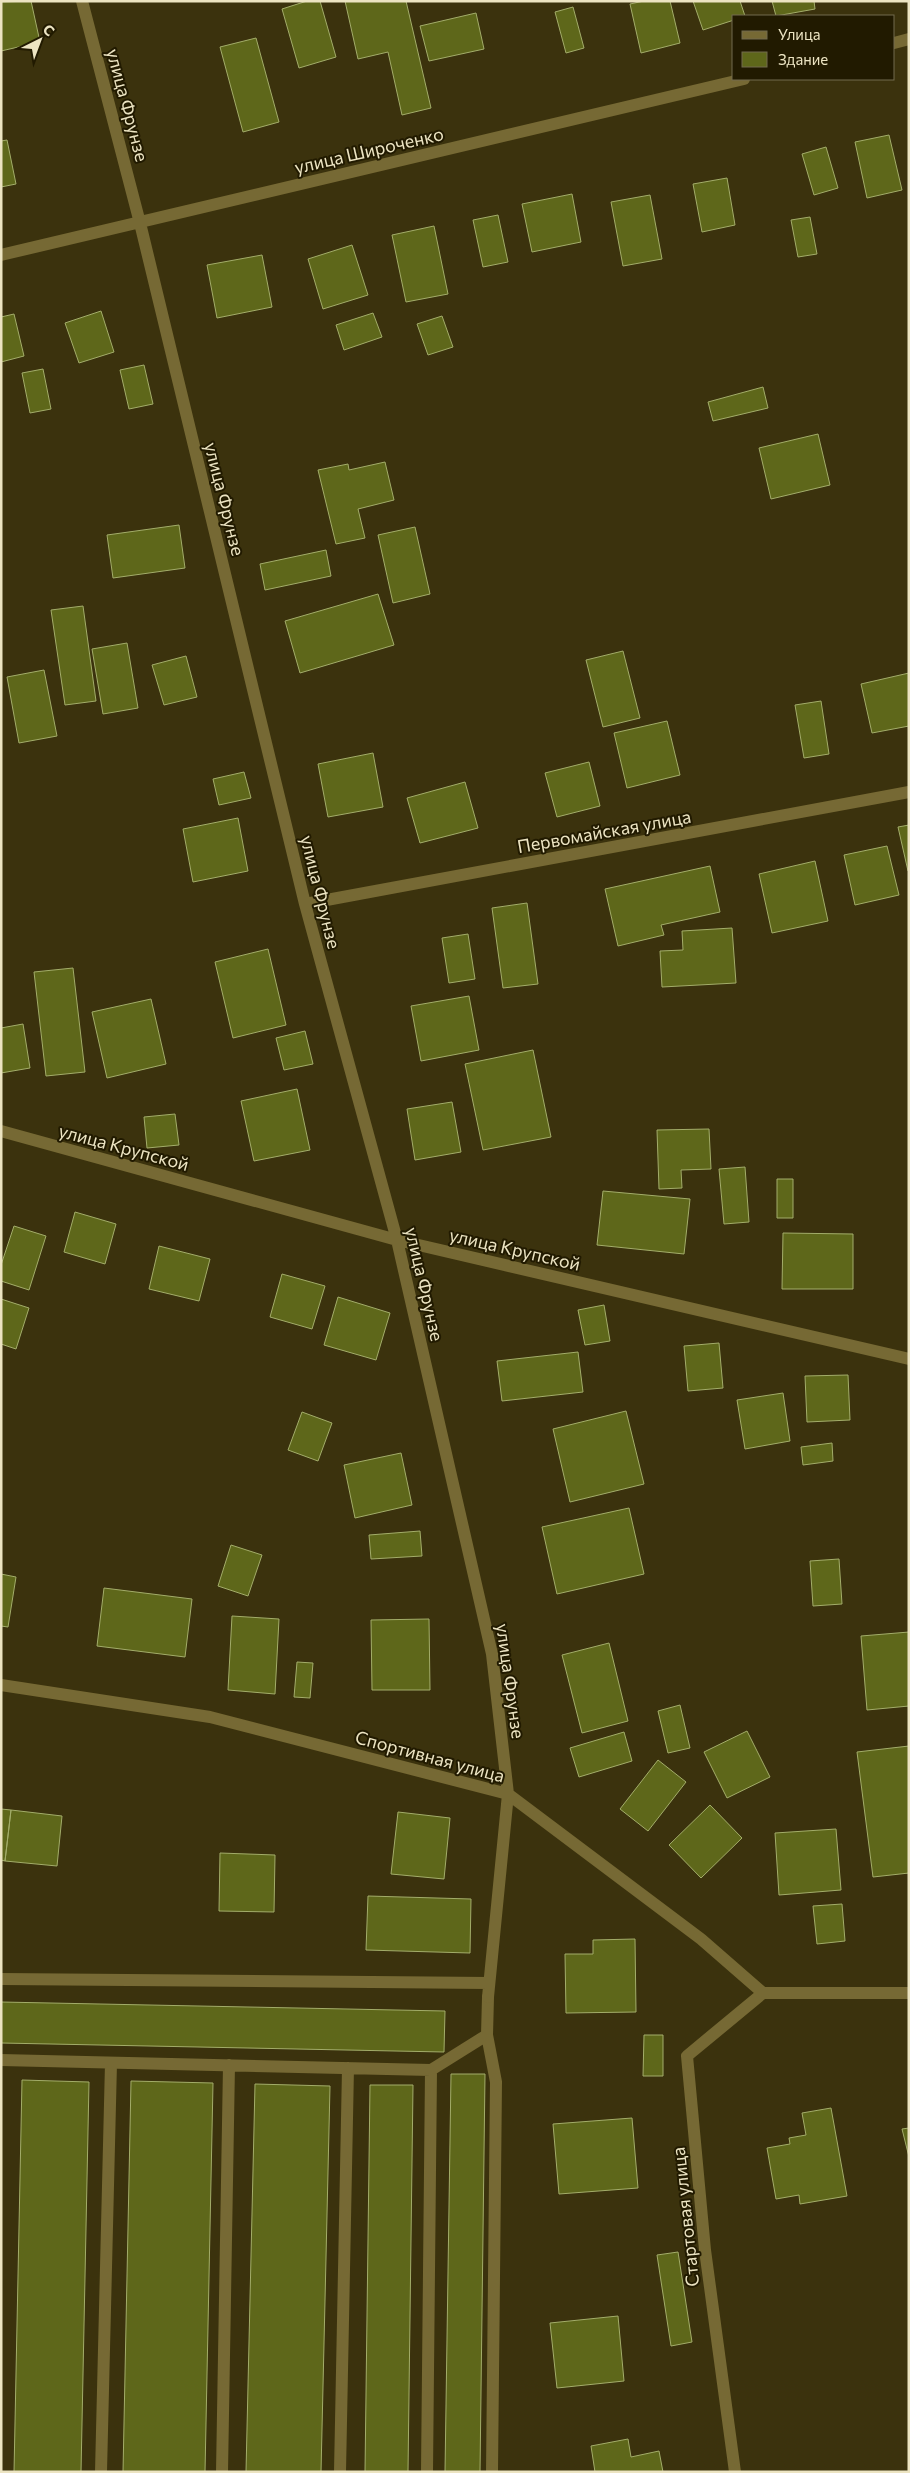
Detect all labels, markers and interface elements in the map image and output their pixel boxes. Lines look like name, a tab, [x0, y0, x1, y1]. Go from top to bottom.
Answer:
north arrow	[15, 15, 65, 65]
legend	[732, 15, 895, 80]
text: С	[40, 20, 58, 39]
text: Улица	[778, 25, 820, 43]
street label: улица Фрунзе	[102, 46, 154, 164]
text: Здание	[778, 50, 828, 68]
street label: улица Широченко	[292, 122, 446, 178]
street label: улица Фрунзе	[200, 440, 250, 558]
street label: Первомайская улица	[515, 805, 693, 857]
street label: улица Фрунзе	[296, 833, 346, 951]
street label: улица Крупской	[57, 1119, 191, 1175]
street label: улица Крупской	[447, 1223, 583, 1275]
street label: улица Фрунзе	[401, 1225, 449, 1343]
street label: улица Фрунзе	[492, 1622, 530, 1740]
street label: Спортивная улица	[353, 1725, 507, 1787]
street label: Стартовая улица	[667, 2146, 703, 2288]

